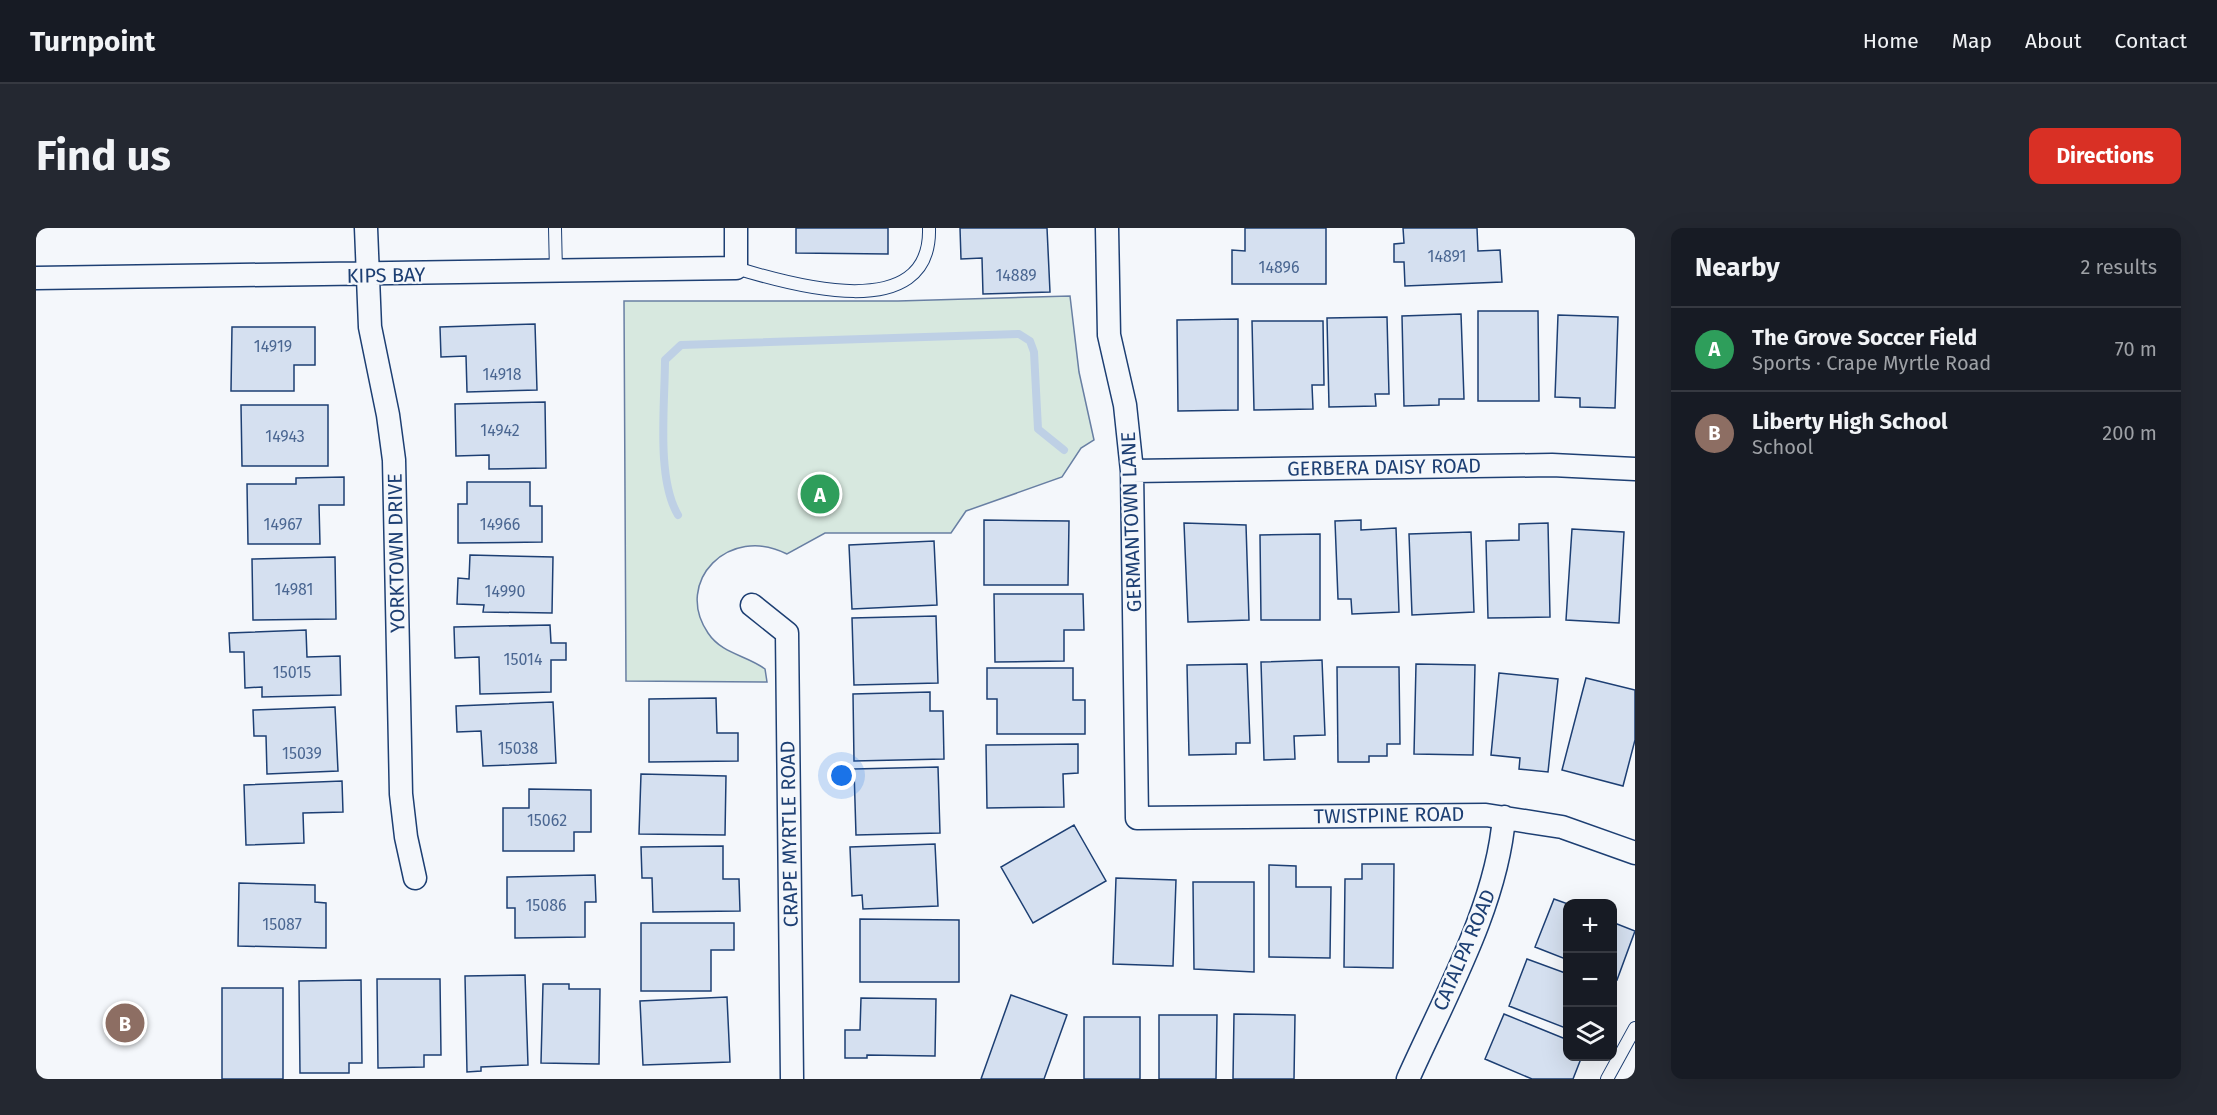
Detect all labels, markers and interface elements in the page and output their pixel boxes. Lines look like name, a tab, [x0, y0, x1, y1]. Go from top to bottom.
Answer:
text: Turnpoint	[30, 25, 155, 58]
text: Home	[1863, 28, 1919, 54]
text: Map	[1952, 28, 1992, 54]
text: About	[2025, 28, 2082, 54]
text: Contact	[2115, 28, 2187, 54]
button: Directions	[2029, 128, 2181, 184]
text: Find us	[36, 131, 171, 181]
house number: 14891	[1428, 247, 1467, 266]
text: Nearby	[1695, 252, 1780, 283]
text: 2 results	[2080, 255, 2157, 279]
house number: 14896	[1259, 258, 1299, 277]
street label: KIPS BAY	[346, 262, 426, 288]
house number: 14889	[995, 266, 1037, 285]
text: The Grove Soccer Field	[1752, 324, 1977, 351]
house number: 14919	[254, 337, 292, 356]
text: A	[1709, 337, 1720, 361]
text: 70 m	[2115, 337, 2157, 361]
text: Sports · Crape Myrtle Road	[1752, 351, 1991, 375]
house number: 14918	[483, 365, 522, 384]
text: Liberty High School	[1752, 408, 1948, 435]
house number: 14942	[480, 421, 520, 440]
text: B	[1708, 421, 1721, 445]
text: 200 m	[2102, 421, 2157, 445]
house number: 14943	[265, 427, 305, 446]
street label: GERMANTOWN LANE	[1116, 431, 1146, 613]
text: School	[1752, 435, 1813, 459]
street label: GERBERA DAISY ROAD	[1287, 453, 1481, 481]
pin: A	[800, 472, 840, 516]
street label: YORKTOWN DRIVE	[383, 473, 409, 633]
house number: 14967	[264, 515, 302, 534]
house number: 14966	[480, 515, 520, 534]
house number: 14981	[275, 580, 313, 599]
house number: 14990	[485, 582, 525, 601]
house number: 15014	[504, 650, 543, 669]
house number: 15015	[273, 663, 311, 682]
house number: 15038	[498, 739, 538, 758]
street label: CRAPE MYRTLE ROAD	[775, 741, 803, 927]
house number: 15039	[282, 744, 322, 763]
your location	[827, 761, 856, 790]
street label: TWISTPINE ROAD	[1313, 802, 1465, 828]
house number: 15062	[527, 811, 567, 830]
street label: CATALPA ROAD	[1428, 886, 1500, 1014]
house number: 15086	[525, 896, 567, 915]
map controls	[1563, 899, 1617, 1061]
button: +	[1563, 899, 1617, 953]
house number: 15087	[262, 915, 302, 934]
button: −	[1563, 953, 1617, 1007]
pin: B	[106, 1000, 145, 1046]
button: layers	[1563, 1007, 1617, 1061]

